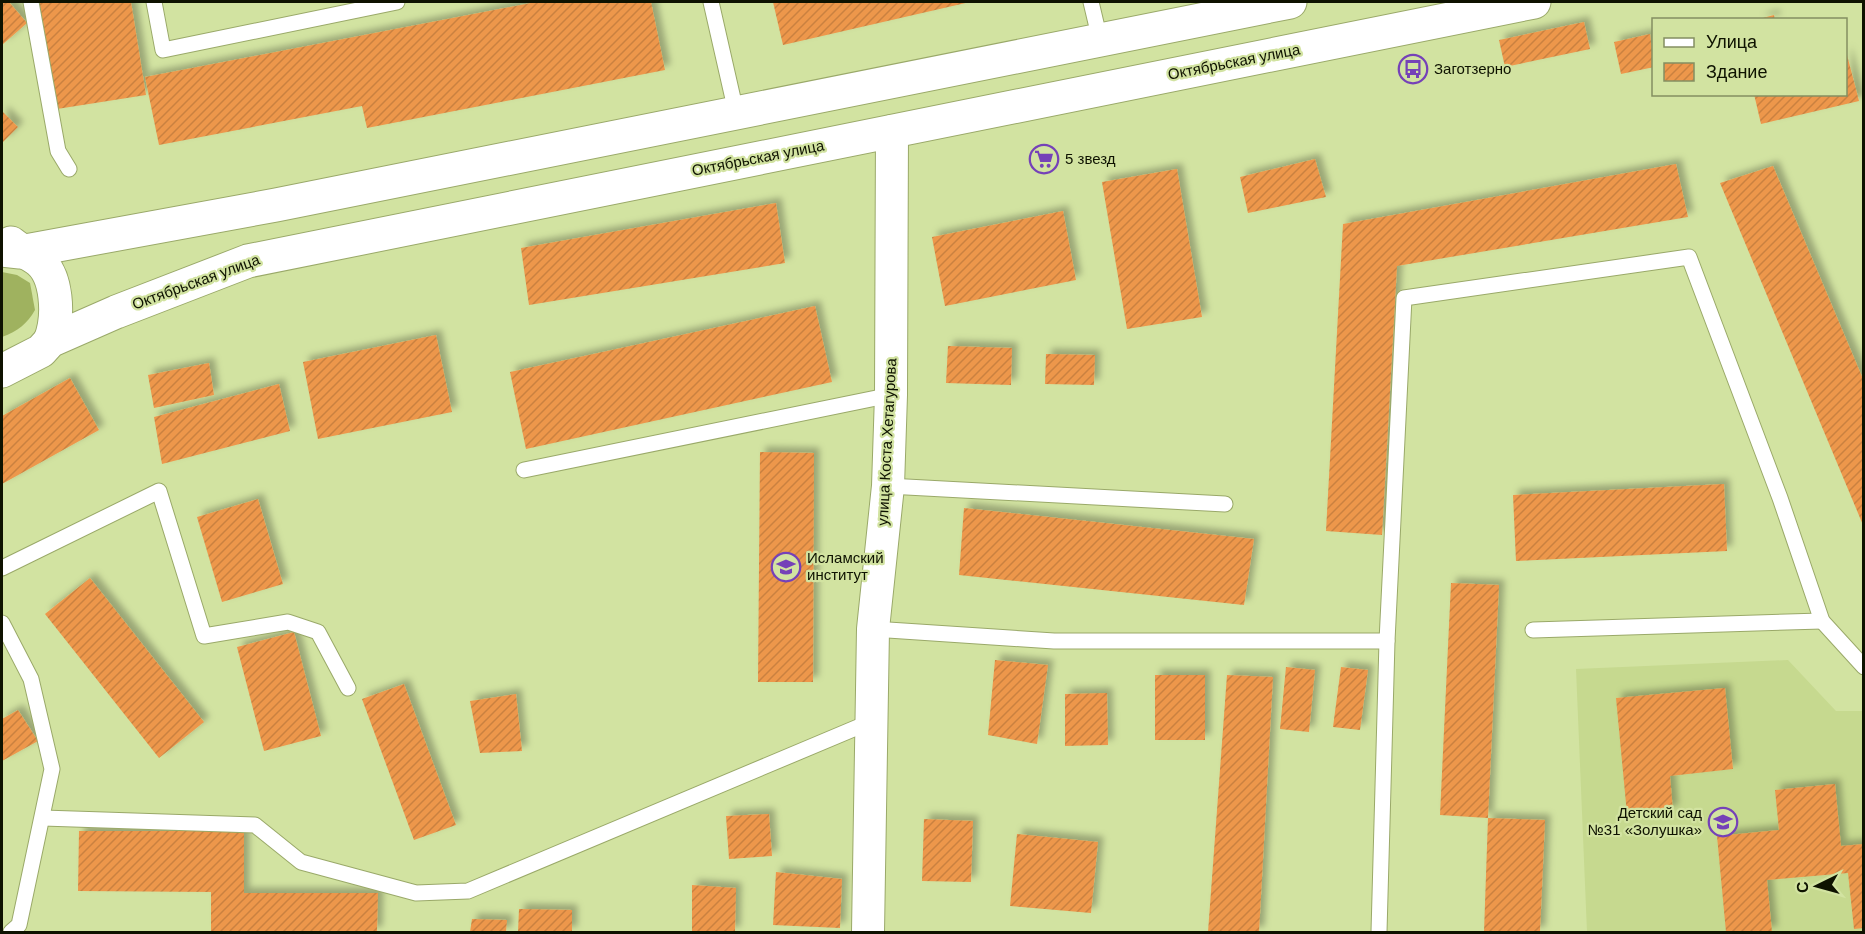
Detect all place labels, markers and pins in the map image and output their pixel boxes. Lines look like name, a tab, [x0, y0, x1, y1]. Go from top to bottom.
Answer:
bus stop icon: Заготзерно	[1397, 53, 1429, 85]
place label: Заготзерно	[1434, 60, 1511, 77]
supermarket icon: 5 звезд	[1028, 143, 1060, 175]
place label: 5 звезд	[1065, 150, 1116, 167]
place label: Исламский институт	[807, 549, 884, 583]
school or university icon: Исламский институт	[770, 551, 802, 583]
place label: Детский сад №31 «Золушка»	[1588, 804, 1702, 838]
school or university icon: Детский сад №31 «Золушка»	[1707, 806, 1739, 838]

